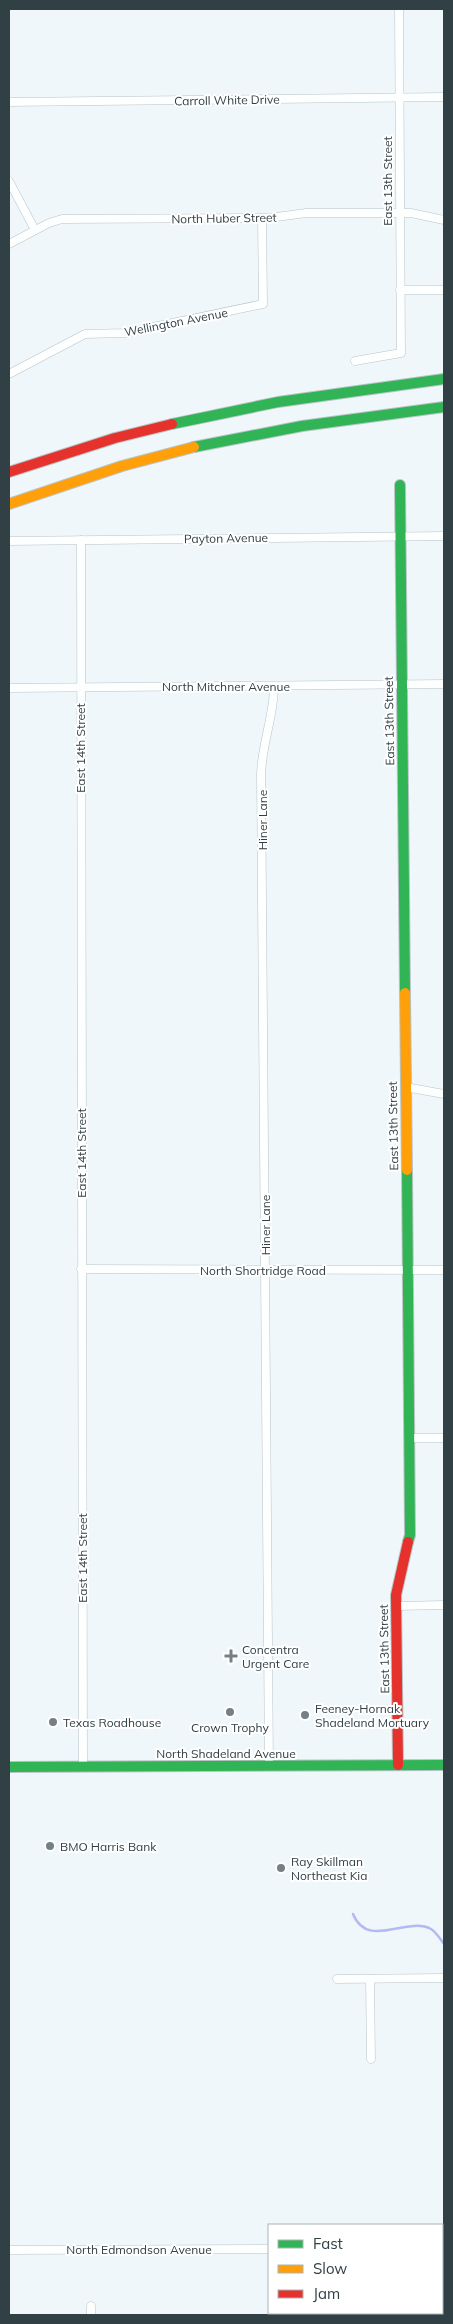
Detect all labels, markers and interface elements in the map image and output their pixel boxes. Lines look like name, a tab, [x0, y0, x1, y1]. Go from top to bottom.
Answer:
street label: Carroll White Drive	[174, 92, 280, 108]
street label: East 13th Street	[380, 136, 395, 226]
street label: North Huber Street	[171, 210, 277, 226]
street label: Wellington Avenue	[123, 305, 229, 339]
street label: Payton Avenue	[184, 530, 268, 546]
street label: East 13th Street	[381, 676, 397, 766]
street label: North Mitchner Avenue	[162, 679, 290, 694]
street label: East 14th Street	[73, 703, 88, 793]
street label: Hiner Lane	[255, 790, 270, 850]
street label: East 13th Street	[385, 1081, 401, 1171]
street label: East 14th Street	[74, 1108, 89, 1198]
street label: Hiner Lane	[258, 1195, 273, 1255]
street label: North Shortridge Road	[200, 1263, 326, 1278]
street label: East 14th Street	[75, 1513, 90, 1603]
street label: East 13th Street	[376, 1604, 392, 1694]
place label: Concentra Urgent Care	[242, 1642, 309, 1671]
marker: Concentra Urgent Care	[224, 1649, 238, 1663]
place label: Feeney-Hornak Shadeland Mortuary	[315, 1701, 430, 1730]
marker: Crown Trophy	[224, 1706, 236, 1718]
marker: Feeney-Hornak Shadeland Mortuary	[299, 1709, 311, 1721]
place label: Texas Roadhouse	[63, 1715, 161, 1730]
marker: Texas Roadhouse	[47, 1716, 59, 1728]
place label: Crown Trophy	[191, 1720, 270, 1735]
street label: North Shadeland Avenue	[156, 1746, 296, 1761]
place label: BMO Harris Bank	[60, 1839, 157, 1854]
marker: BMO Harris Bank	[44, 1840, 56, 1852]
place label: Ray Skillman Northeast Kia	[291, 1854, 367, 1883]
marker: Ray Skillman Northeast Kia	[275, 1862, 287, 1874]
legend	[268, 2224, 443, 2314]
text: Fast	[313, 2234, 343, 2253]
street label: North Edmondson Avenue	[66, 2242, 212, 2257]
text: Slow	[313, 2259, 347, 2278]
text: Jam	[313, 2284, 340, 2303]

